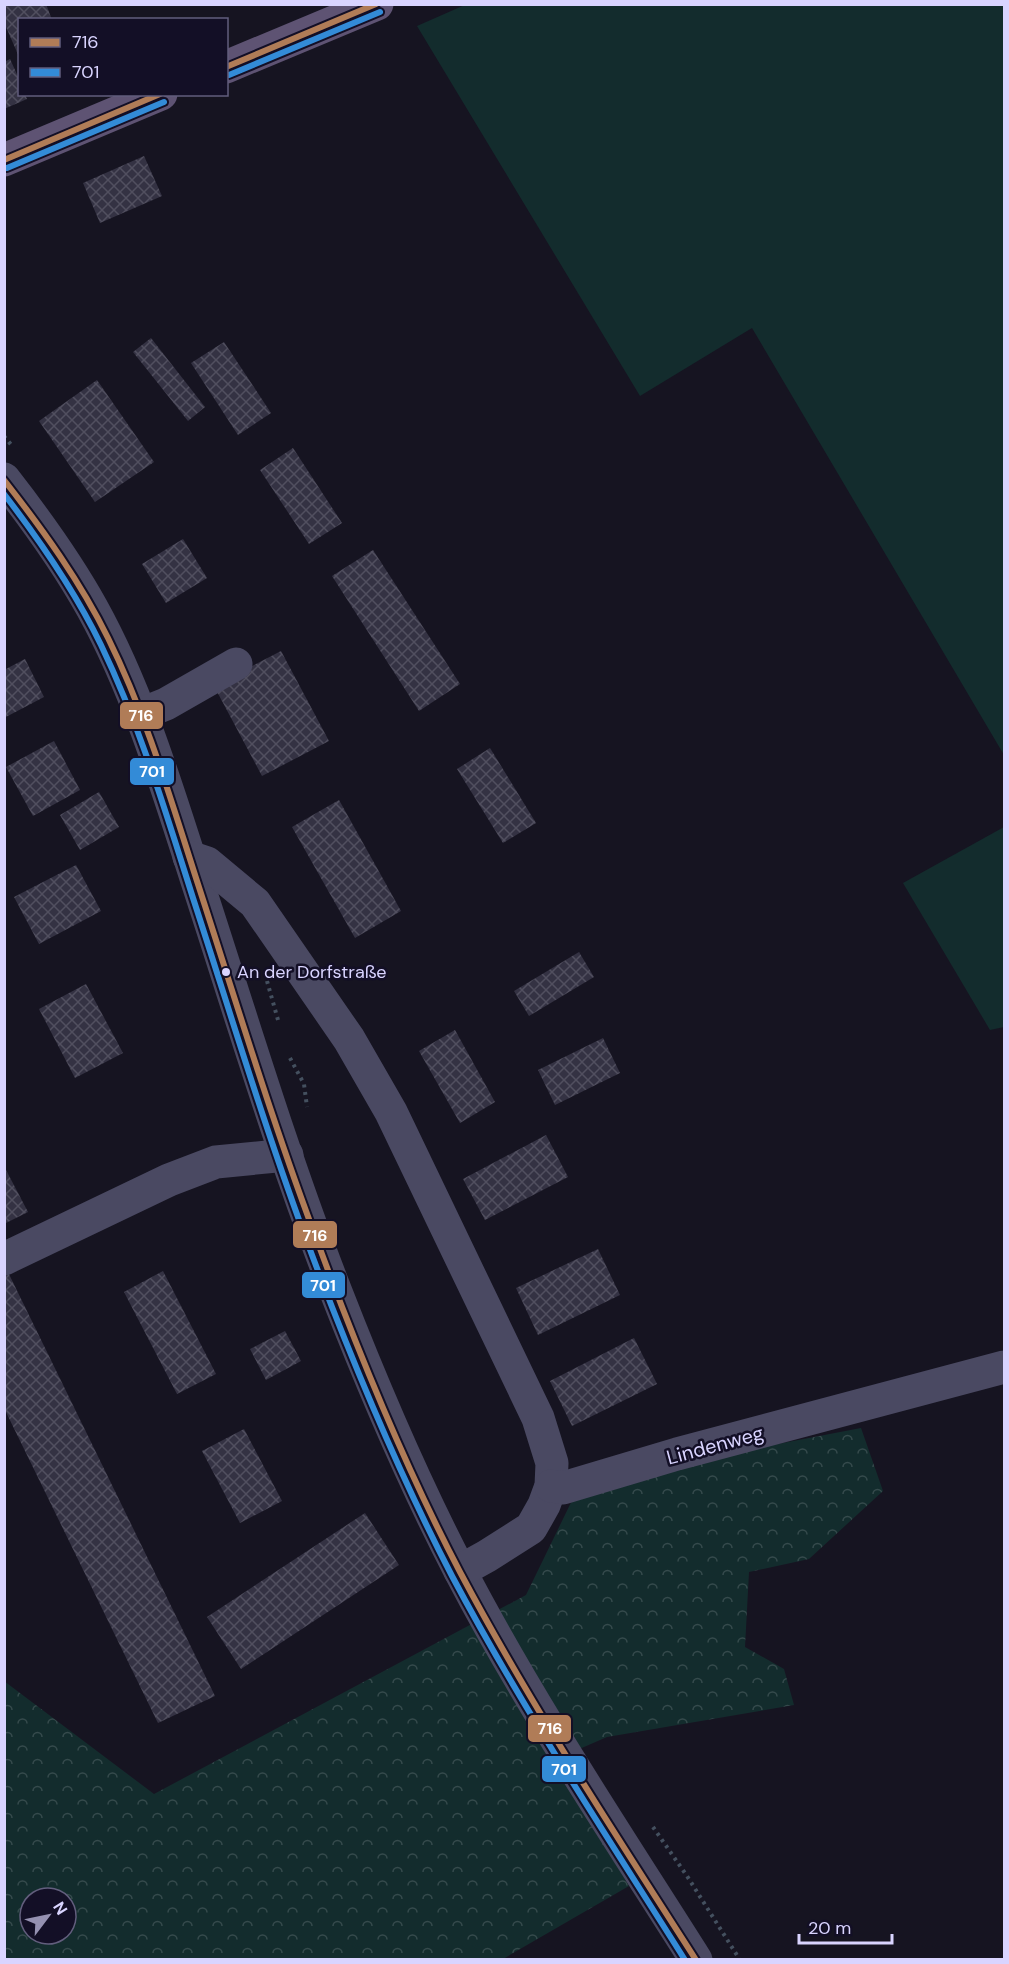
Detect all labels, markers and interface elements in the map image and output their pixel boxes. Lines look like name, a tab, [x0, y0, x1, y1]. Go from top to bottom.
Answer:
legend	[18, 18, 228, 96]
text: 716	[72, 30, 99, 54]
text: 701	[72, 60, 99, 84]
line badge: 716	[119, 701, 164, 730]
text: 716	[129, 705, 153, 726]
line badge: 701	[129, 757, 175, 786]
text: 701	[139, 761, 165, 782]
place label: An der Dorfstraße	[237, 960, 387, 984]
marker: An der Dorfstraße	[220, 966, 232, 978]
line badge: 716	[292, 1220, 338, 1249]
text: 716	[303, 1225, 327, 1246]
line badge: 701	[301, 1271, 346, 1299]
text: 701	[310, 1275, 336, 1296]
street label: Lindenweg	[664, 1420, 766, 1470]
line badge: 716	[527, 1714, 572, 1743]
text: 716	[538, 1718, 562, 1739]
line badge: 701	[541, 1755, 587, 1783]
text: 701	[551, 1759, 577, 1780]
north arrow	[18, 1886, 78, 1946]
text: N	[48, 1898, 72, 1919]
scale bar	[799, 1907, 892, 1945]
text: 20 m	[808, 1916, 851, 1940]

